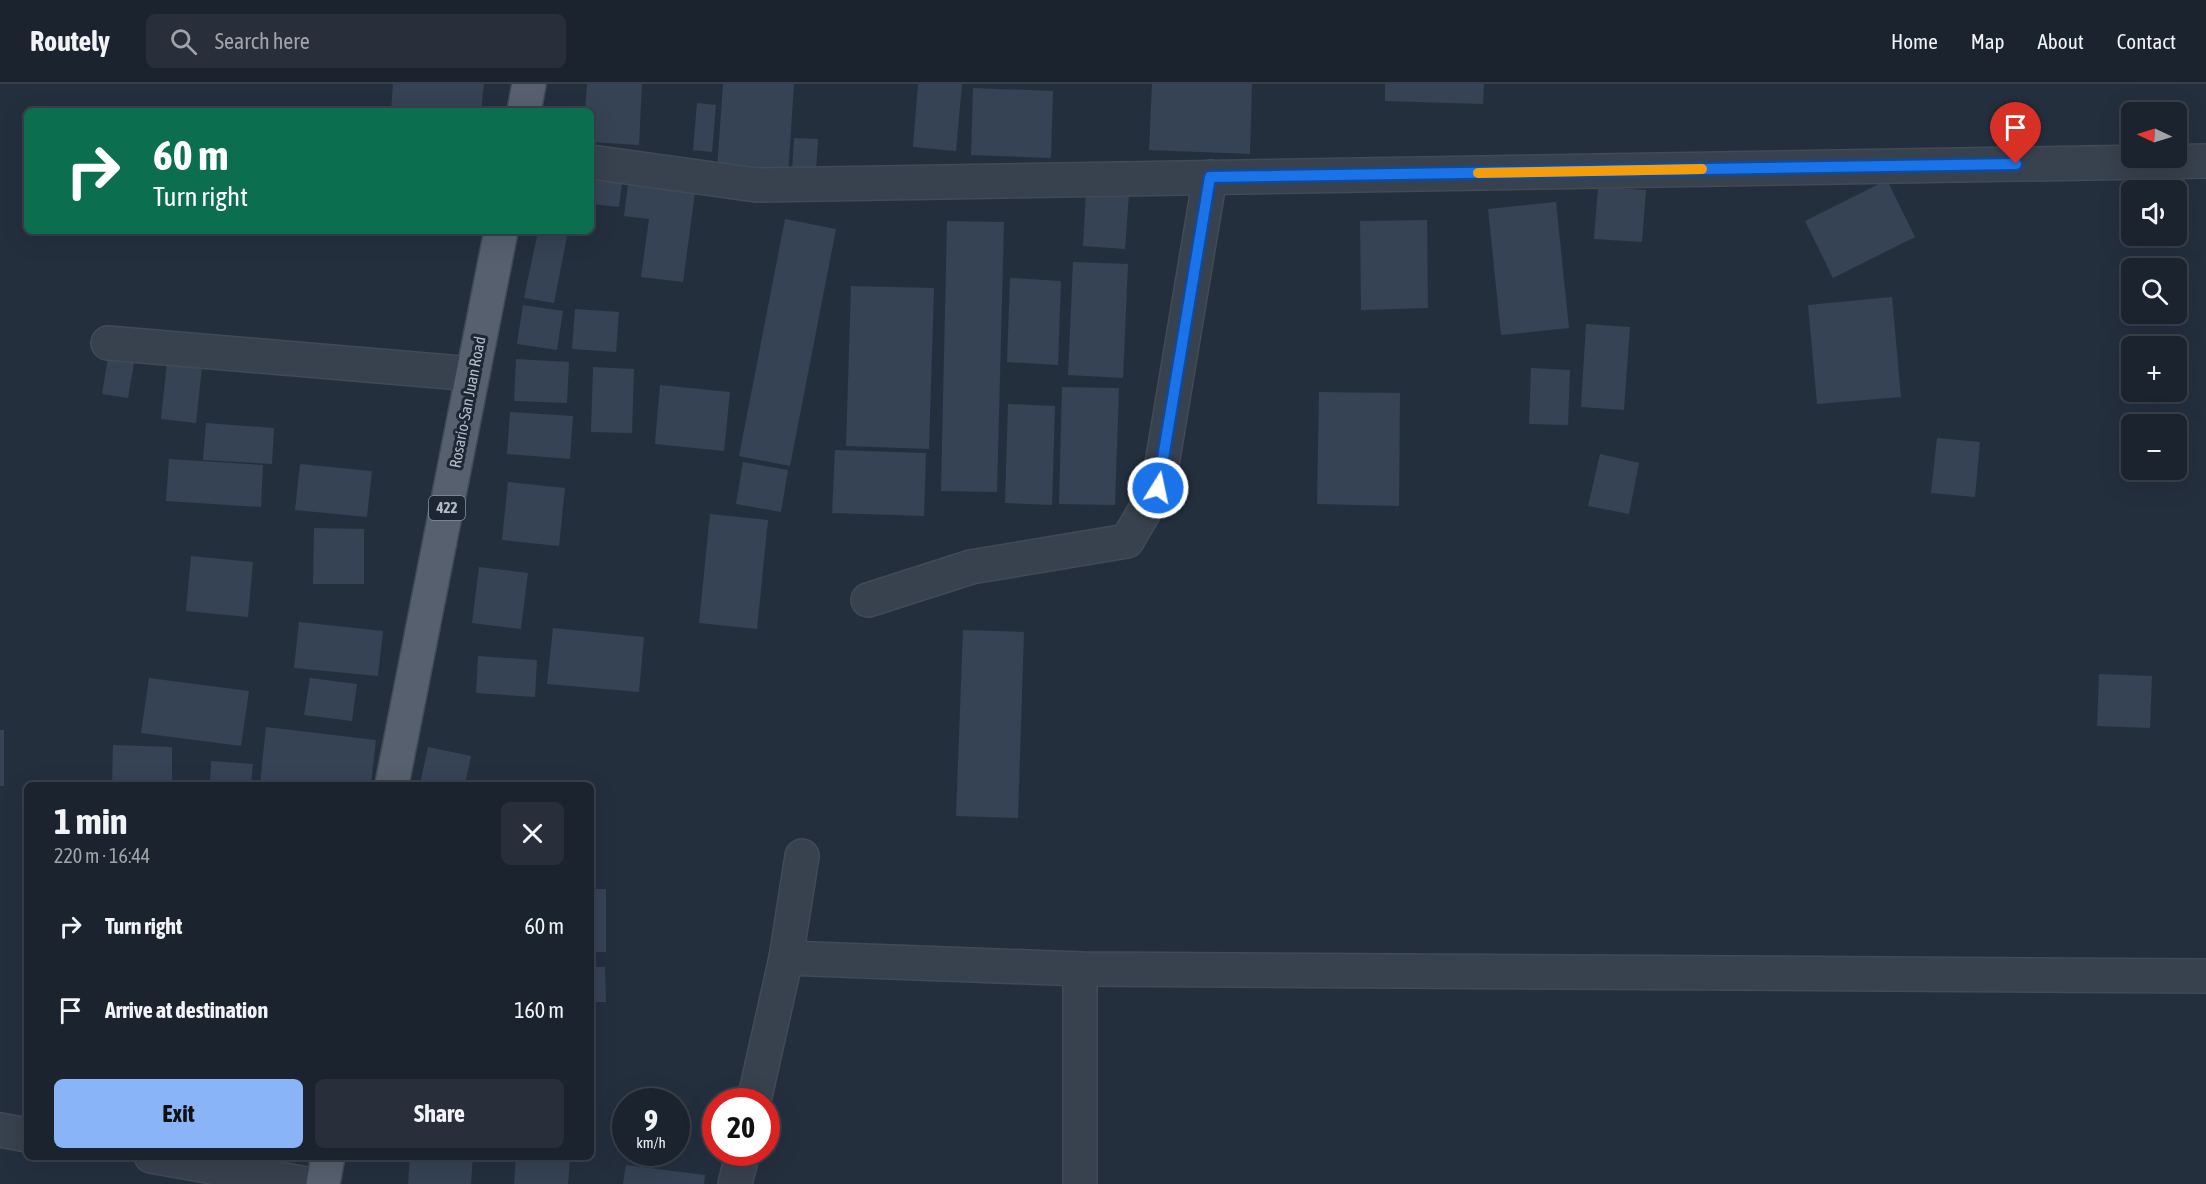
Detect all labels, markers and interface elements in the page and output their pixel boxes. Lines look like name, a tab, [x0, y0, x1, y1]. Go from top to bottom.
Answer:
search box	[146, 14, 566, 68]
text: Routely	[30, 25, 110, 57]
icon: search	[167, 25, 200, 58]
text: Search here	[215, 28, 310, 54]
text: Home	[1891, 29, 1938, 53]
text: Map	[1971, 29, 2005, 53]
text: About	[2038, 29, 2084, 53]
text: Contact	[2117, 29, 2176, 53]
pin	[1990, 102, 2041, 164]
north arrow	[2121, 102, 2187, 168]
map controls	[2121, 102, 2187, 480]
icon: arrive	[1999, 111, 2032, 144]
text: 60 m	[153, 131, 228, 179]
icon: right	[54, 132, 132, 210]
button: sound	[2121, 180, 2187, 246]
text: Turn right	[153, 181, 248, 212]
button: search	[2121, 258, 2187, 324]
street label: Rosario-San Juan Road	[445, 335, 489, 469]
button: +	[2121, 336, 2187, 402]
button: −	[2121, 414, 2187, 480]
position arrow	[1126, 456, 1190, 520]
road number: 422	[429, 496, 465, 520]
text: 1 min	[54, 800, 128, 842]
button: close	[501, 802, 564, 865]
text: 220 m · 16:44	[54, 844, 150, 867]
icon: right	[54, 910, 87, 943]
text: Turn right	[105, 913, 182, 939]
text: 60 m	[524, 913, 564, 939]
icon: arrive	[54, 994, 87, 1027]
text: Arrive at destination	[105, 997, 268, 1023]
text: 160 m	[514, 997, 564, 1023]
button: Exit	[54, 1079, 303, 1148]
button: Share	[315, 1079, 564, 1148]
speed limit sign: 20	[702, 1088, 780, 1166]
text: 9	[644, 1103, 658, 1137]
text: km/h	[636, 1134, 666, 1151]

